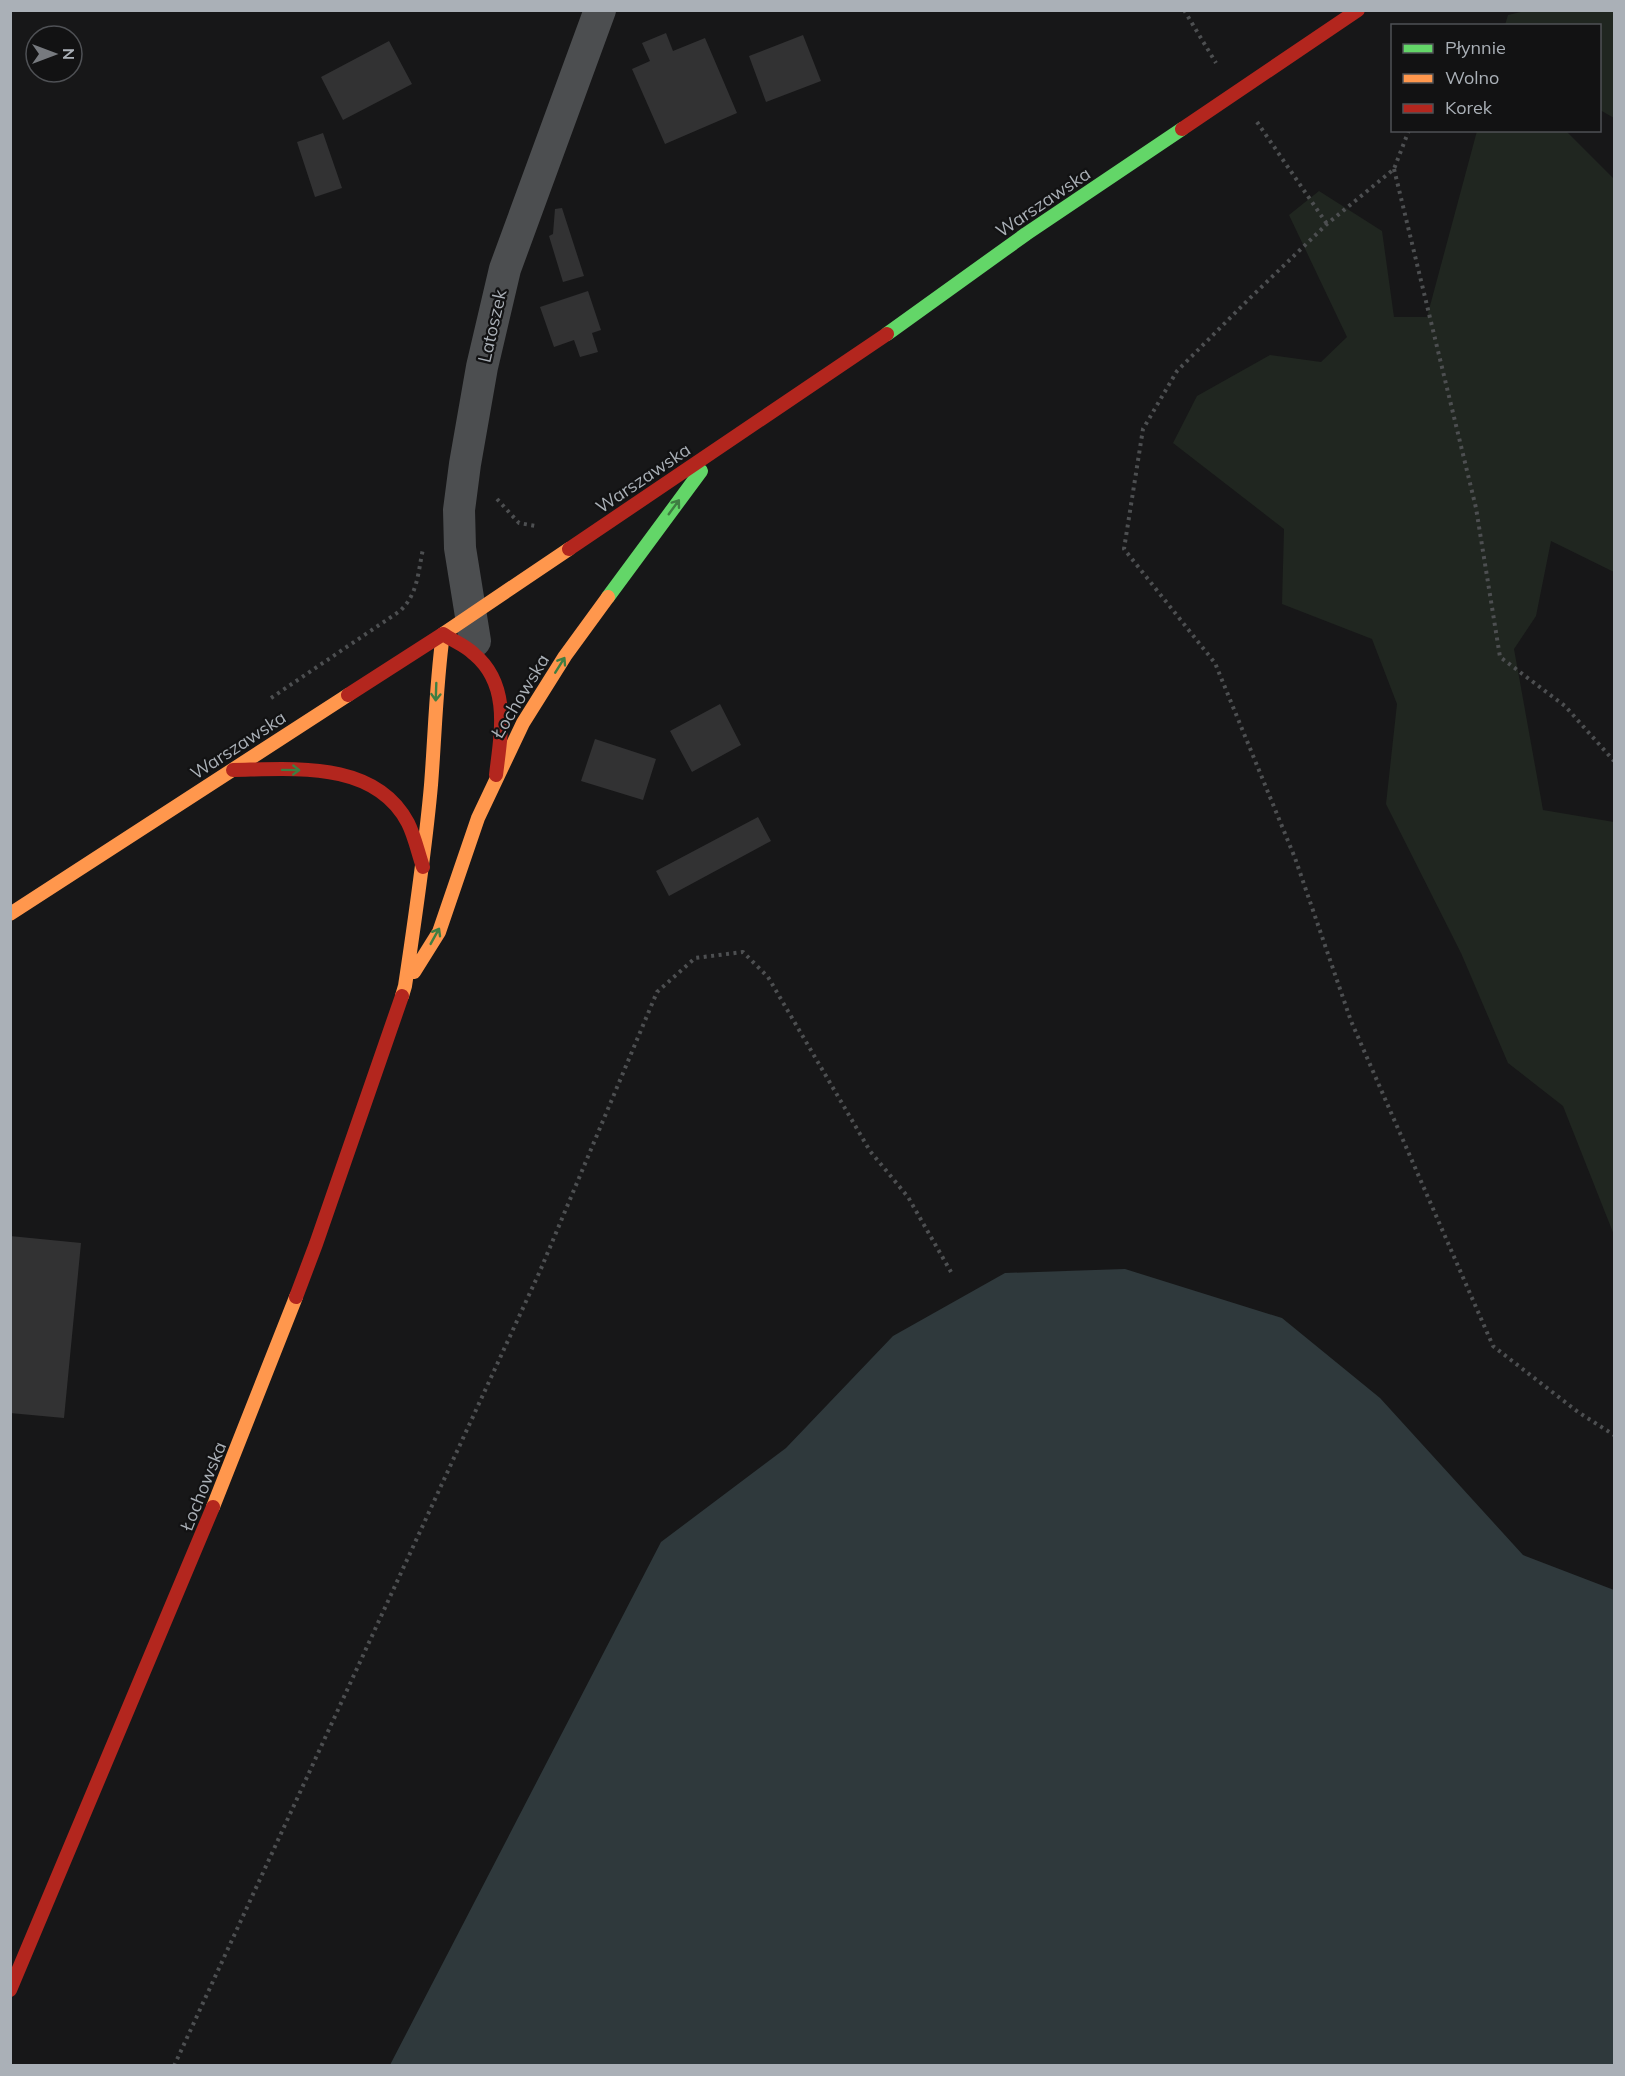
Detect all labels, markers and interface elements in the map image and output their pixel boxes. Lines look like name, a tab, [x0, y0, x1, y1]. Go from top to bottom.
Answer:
north arrow	[24, 24, 84, 84]
legend	[1391, 24, 1601, 132]
text: Płynnie	[1445, 36, 1506, 59]
text: N	[59, 48, 79, 60]
text: Wolno	[1445, 66, 1499, 89]
text: Korek	[1445, 96, 1493, 119]
street label: Warszawska	[991, 162, 1095, 242]
street label: Latoszek	[472, 287, 512, 365]
street label: Warszawska	[591, 438, 695, 518]
one-way arrow	[668, 500, 681, 516]
street label: Łochowska	[485, 650, 554, 743]
one-way arrow	[554, 657, 566, 674]
one-way arrow	[431, 682, 442, 702]
street label: Warszawska	[186, 706, 290, 784]
one-way arrow	[281, 764, 301, 776]
one-way arrow	[430, 928, 441, 946]
street label: Łochowska	[174, 1438, 231, 1535]

